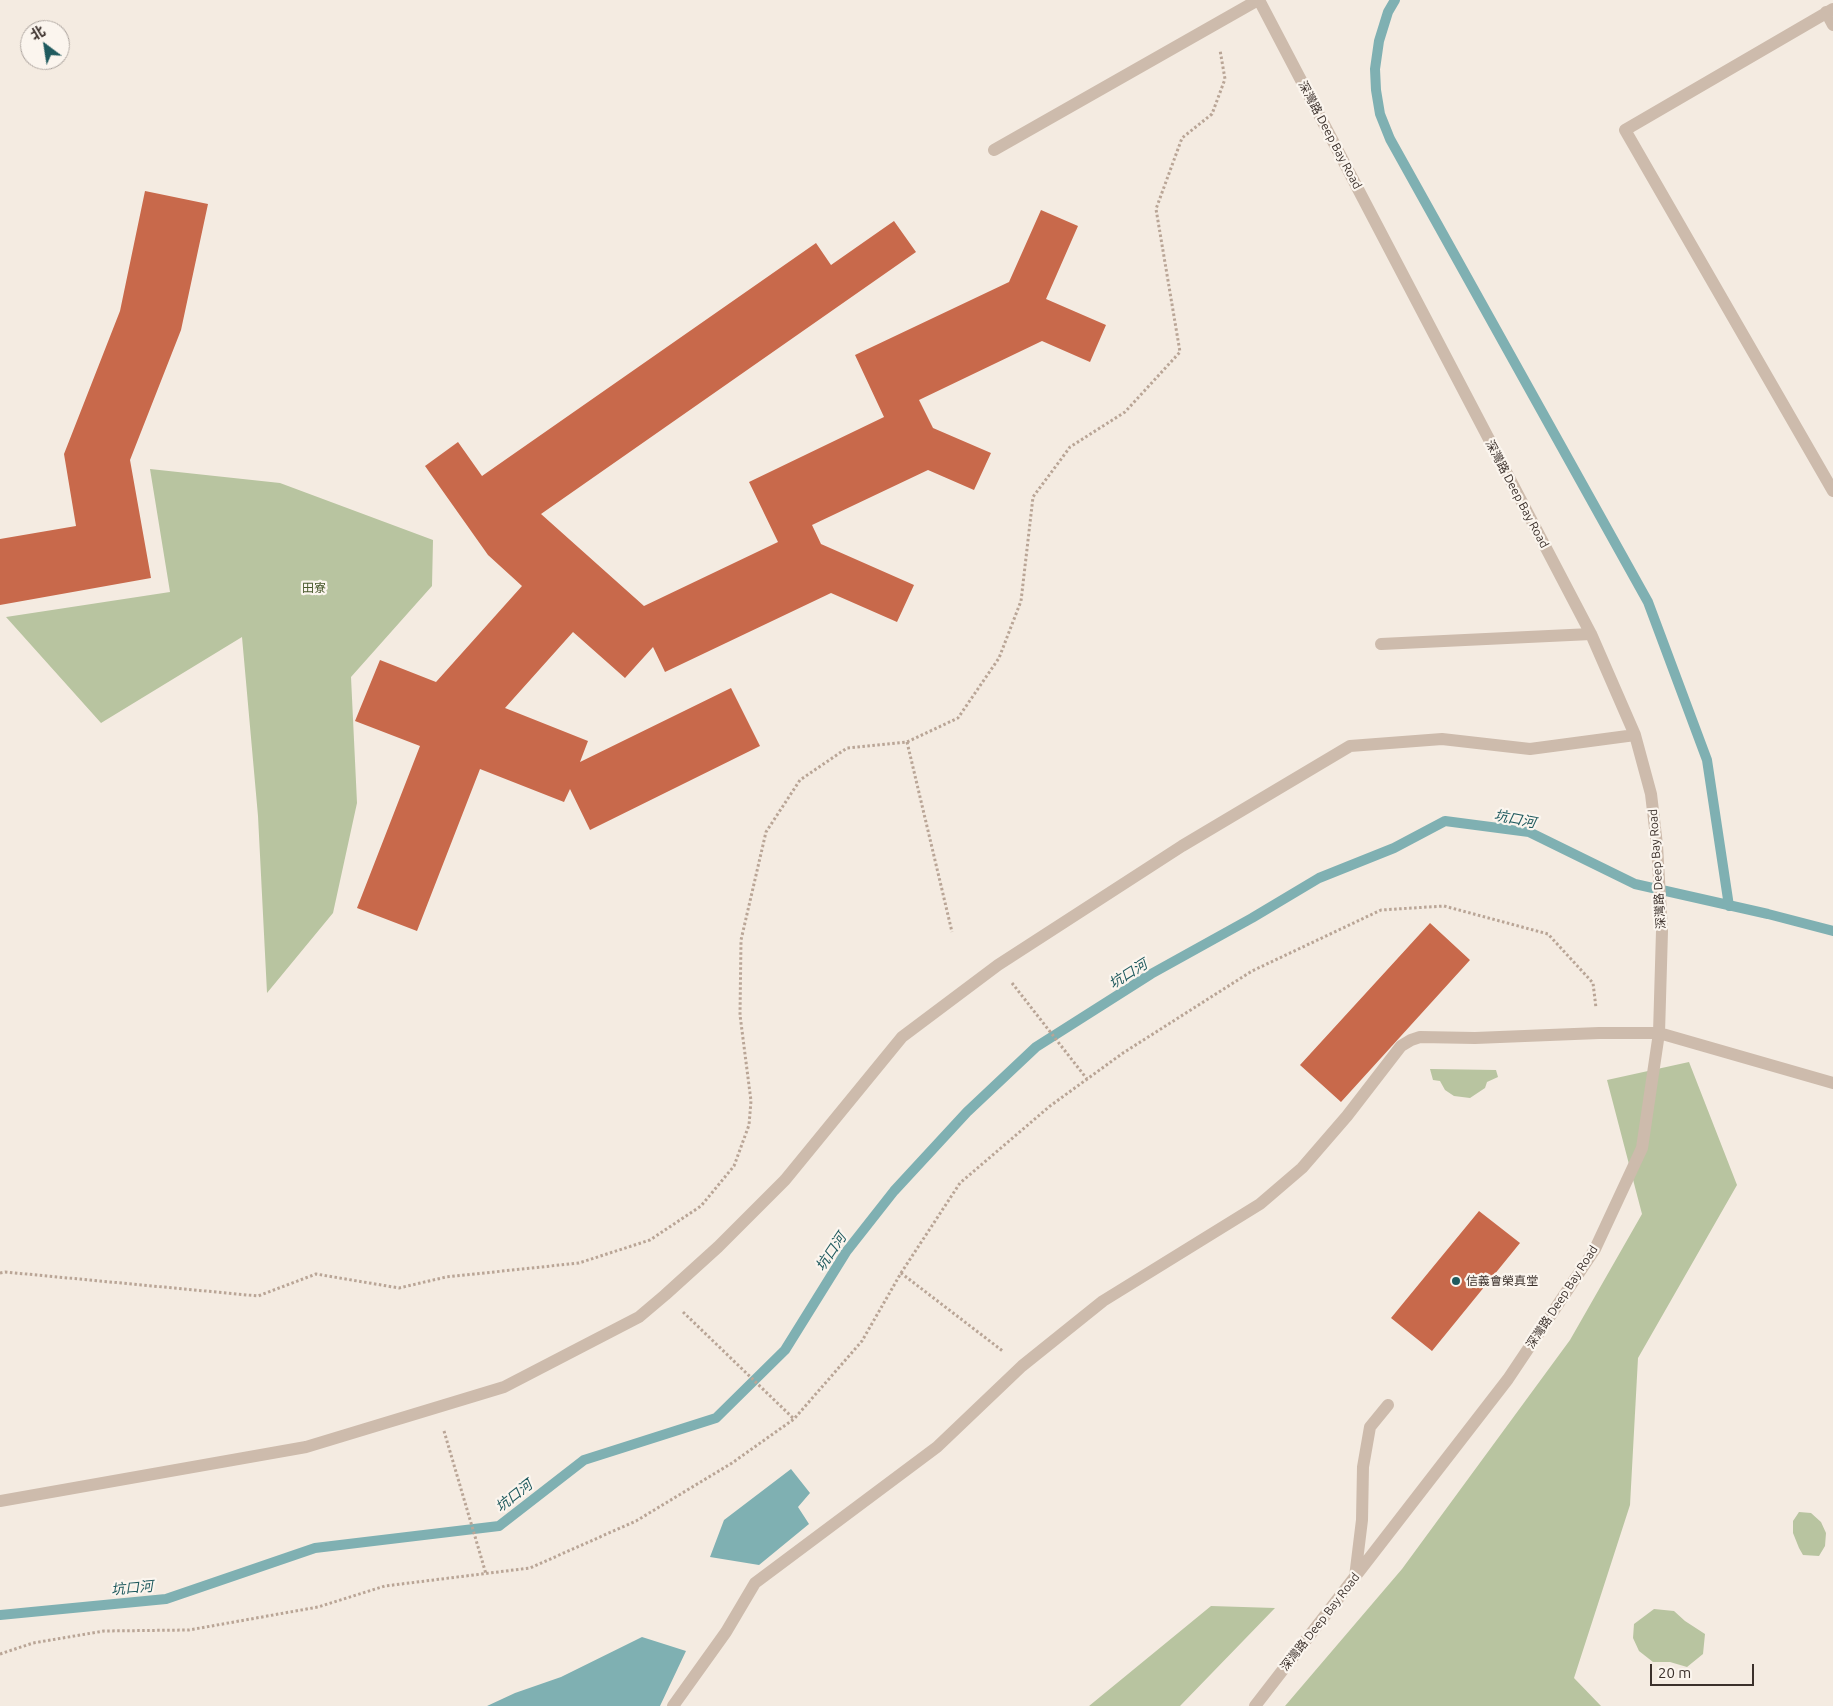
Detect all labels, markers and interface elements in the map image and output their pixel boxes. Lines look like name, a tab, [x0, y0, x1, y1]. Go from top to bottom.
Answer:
north arrow	[20, 20, 70, 70]
text: 北	[28, 23, 48, 43]
street label: 深灣路 Deep Bay Road	[1295, 79, 1365, 191]
street label: 深灣路 Deep Bay Road	[1482, 438, 1552, 550]
park label: 田寮	[302, 581, 326, 595]
water label: 坑口河	[1493, 807, 1537, 831]
street label: 深灣路 Deep Bay Road	[1646, 809, 1668, 929]
water label: 坑口河	[1106, 956, 1150, 992]
water label: 坑口河	[812, 1230, 850, 1274]
street label: 深灣路 Deep Bay Road	[1523, 1243, 1601, 1351]
place label: 信義會榮真堂	[1466, 1274, 1538, 1288]
marker: 信義會榮真堂	[1450, 1275, 1462, 1287]
water label: 坑口河	[492, 1476, 536, 1516]
street label: 深灣路 Deep Bay Road	[1277, 1570, 1363, 1674]
water label: 坑口河	[110, 1578, 154, 1598]
scale bar	[1653, 1654, 1757, 1686]
text: 20 m	[1658, 1664, 1691, 1681]

